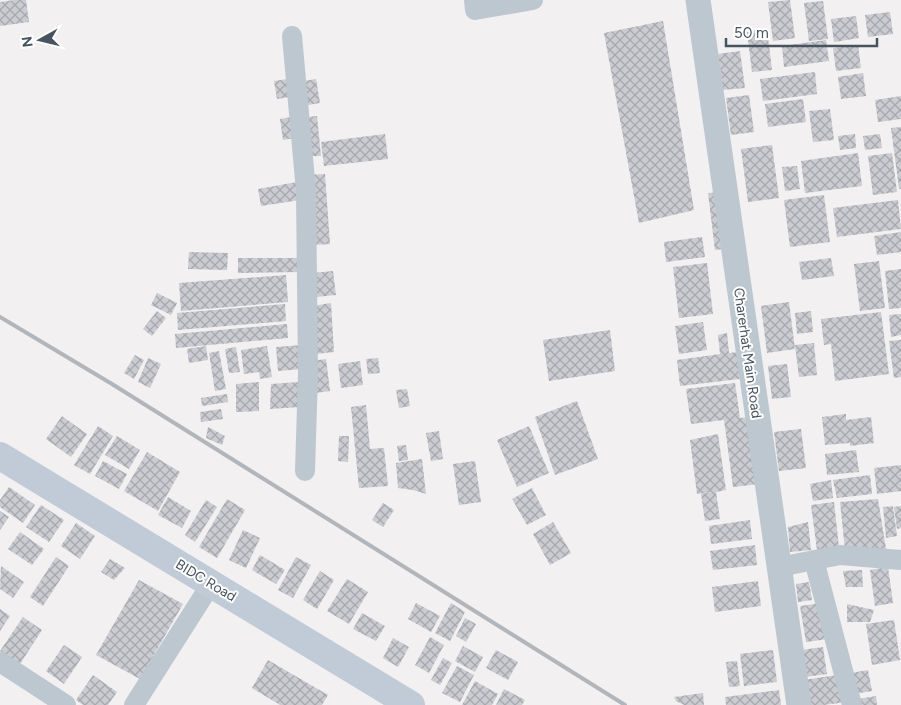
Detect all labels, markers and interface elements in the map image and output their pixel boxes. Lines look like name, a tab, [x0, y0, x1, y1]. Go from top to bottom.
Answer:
north arrow	[15, 15, 65, 65]
scale bar	[726, 15, 877, 47]
text: 50 m	[734, 24, 769, 42]
text: N	[18, 35, 37, 48]
street label: Charerhat Main Road	[730, 287, 765, 419]
street label: BIDC Road	[172, 556, 239, 605]

